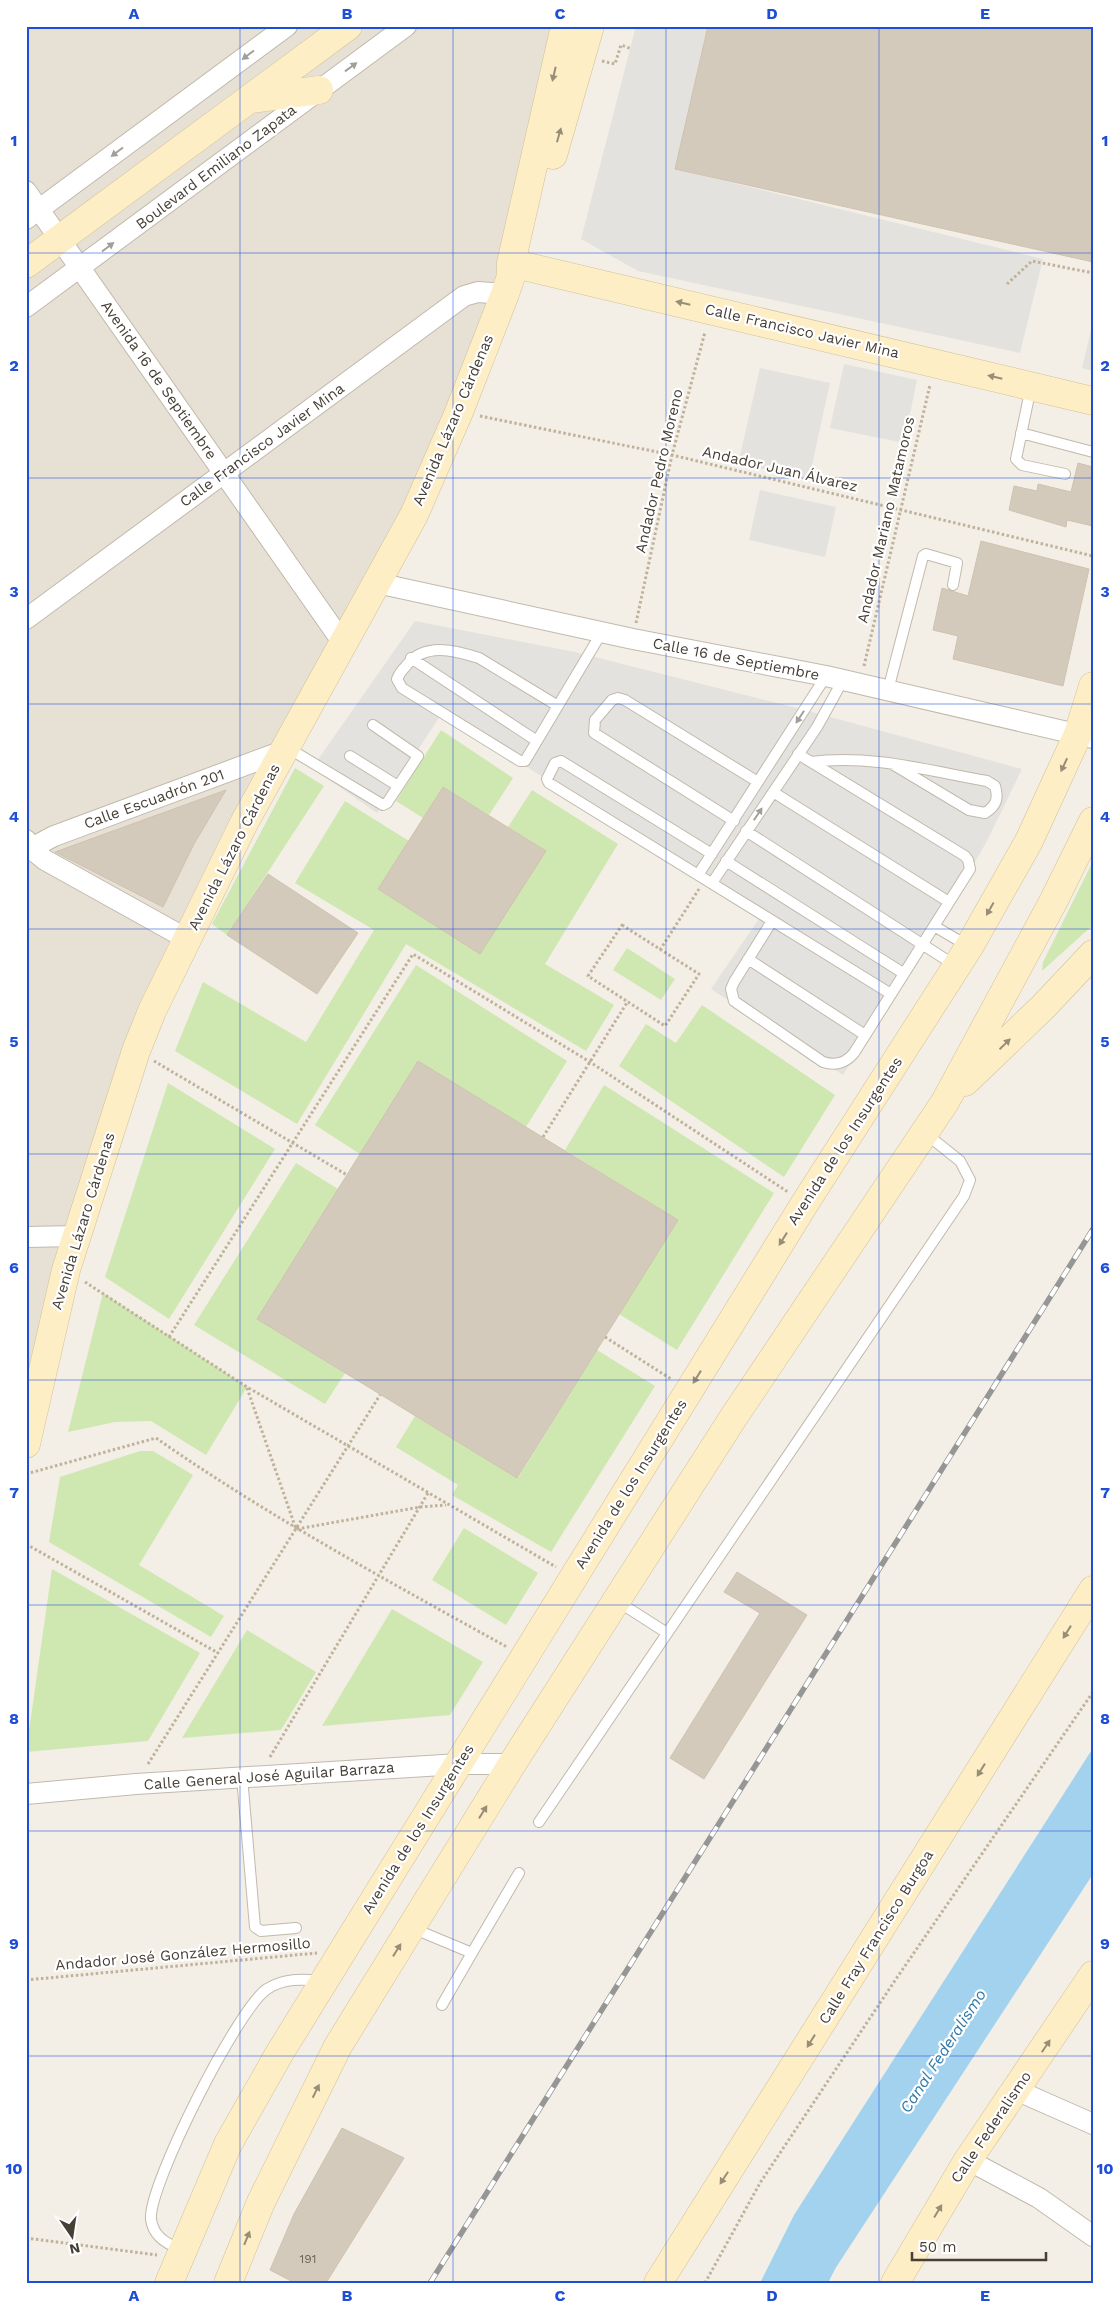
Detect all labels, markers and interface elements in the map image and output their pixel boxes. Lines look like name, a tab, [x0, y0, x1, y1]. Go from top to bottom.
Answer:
text: A	[129, 4, 140, 23]
text: B	[342, 4, 353, 23]
text: C	[555, 4, 566, 23]
text: D	[766, 4, 778, 23]
text: E	[980, 4, 990, 23]
one-way arrow	[241, 50, 255, 60]
one-way arrow	[344, 62, 358, 72]
one-way arrow	[550, 66, 558, 81]
street label: Boulevard Emiliano Zapata	[132, 100, 300, 233]
one-way arrow	[555, 127, 563, 143]
text: 1	[11, 131, 17, 150]
text: 1	[1102, 131, 1108, 150]
one-way arrow	[110, 147, 124, 157]
one-way arrow	[101, 242, 115, 252]
street label: Avenida 16 de Septiembre	[97, 297, 221, 463]
one-way arrow	[676, 299, 691, 307]
street label: Calle Francisco Javier Mina	[703, 300, 901, 362]
street label: Avenida Lázaro Cárdenas	[409, 332, 497, 508]
text: 2	[9, 356, 19, 375]
text: 2	[1100, 356, 1110, 375]
one-way arrow	[986, 372, 1002, 380]
street label: Calle Francisco Javier Mina	[176, 379, 348, 511]
street label: Andador Pedro Moreno	[631, 387, 687, 555]
street label: Andador Mariano Matamoros	[853, 415, 919, 625]
street label: Andador Juan Álvarez	[701, 442, 859, 496]
text: 3	[9, 582, 19, 601]
text: 3	[1100, 582, 1110, 601]
street label: Calle 16 de Septiembre	[651, 634, 821, 684]
one-way arrow	[795, 710, 804, 724]
one-way arrow	[1060, 758, 1068, 772]
street label: Avenida Lázaro Cárdenas	[184, 761, 284, 933]
street label: Calle Escuadrón 201	[81, 765, 227, 833]
text: 4	[9, 807, 19, 826]
one-way arrow	[753, 807, 763, 820]
text: 4	[1100, 807, 1110, 826]
one-way arrow	[986, 902, 994, 917]
text: 5	[9, 1032, 19, 1051]
text: 5	[1100, 1032, 1110, 1051]
one-way arrow	[998, 1038, 1010, 1050]
street label: Avenida de los Insurgentes	[784, 1053, 906, 1228]
street label: Avenida Lázaro Cárdenas	[47, 1130, 119, 1312]
one-way arrow	[778, 1233, 787, 1246]
text: 6	[9, 1258, 19, 1277]
text: 6	[1100, 1258, 1110, 1277]
one-way arrow	[692, 1371, 701, 1384]
street label: Avenida de los Insurgentes	[571, 1396, 691, 1572]
text: 7	[9, 1483, 19, 1502]
text: 7	[1100, 1483, 1110, 1502]
one-way arrow	[1062, 1625, 1072, 1638]
text: 8	[9, 1709, 19, 1728]
text: 8	[1100, 1709, 1110, 1728]
street label: Avenida de los Insurgentes	[358, 1741, 478, 1917]
street label: Calle General José Aguilar Barraza	[143, 1758, 395, 1794]
one-way arrow	[977, 1763, 986, 1776]
one-way arrow	[478, 1805, 487, 1818]
street label: Calle Fray Francisco Burgoa	[815, 1846, 937, 2027]
text: 9	[9, 1934, 19, 1953]
street label: Andador José González Hermosillo	[55, 1934, 311, 1974]
text: 9	[1100, 1934, 1110, 1953]
one-way arrow	[393, 1944, 402, 1957]
water label: Canal Federalismo	[896, 1986, 990, 2116]
one-way arrow	[807, 2034, 816, 2047]
one-way arrow	[1041, 2039, 1051, 2052]
street label: Calle Federalismo	[947, 2068, 1035, 2186]
one-way arrow	[312, 2083, 320, 2098]
text: 10	[5, 2159, 23, 2178]
text: 10	[1096, 2159, 1114, 2178]
one-way arrow	[720, 2171, 729, 2185]
one-way arrow	[933, 2204, 942, 2217]
north arrow	[48, 2212, 98, 2262]
scale bar	[912, 2229, 1045, 2261]
one-way arrow	[243, 2230, 251, 2245]
text: 50 m	[919, 2238, 956, 2256]
text: N	[68, 2240, 82, 2258]
house number: 191	[300, 2252, 316, 2266]
text: A	[129, 2286, 140, 2305]
text: B	[342, 2286, 353, 2305]
text: C	[555, 2286, 566, 2305]
text: D	[766, 2286, 778, 2305]
text: E	[980, 2286, 990, 2305]

